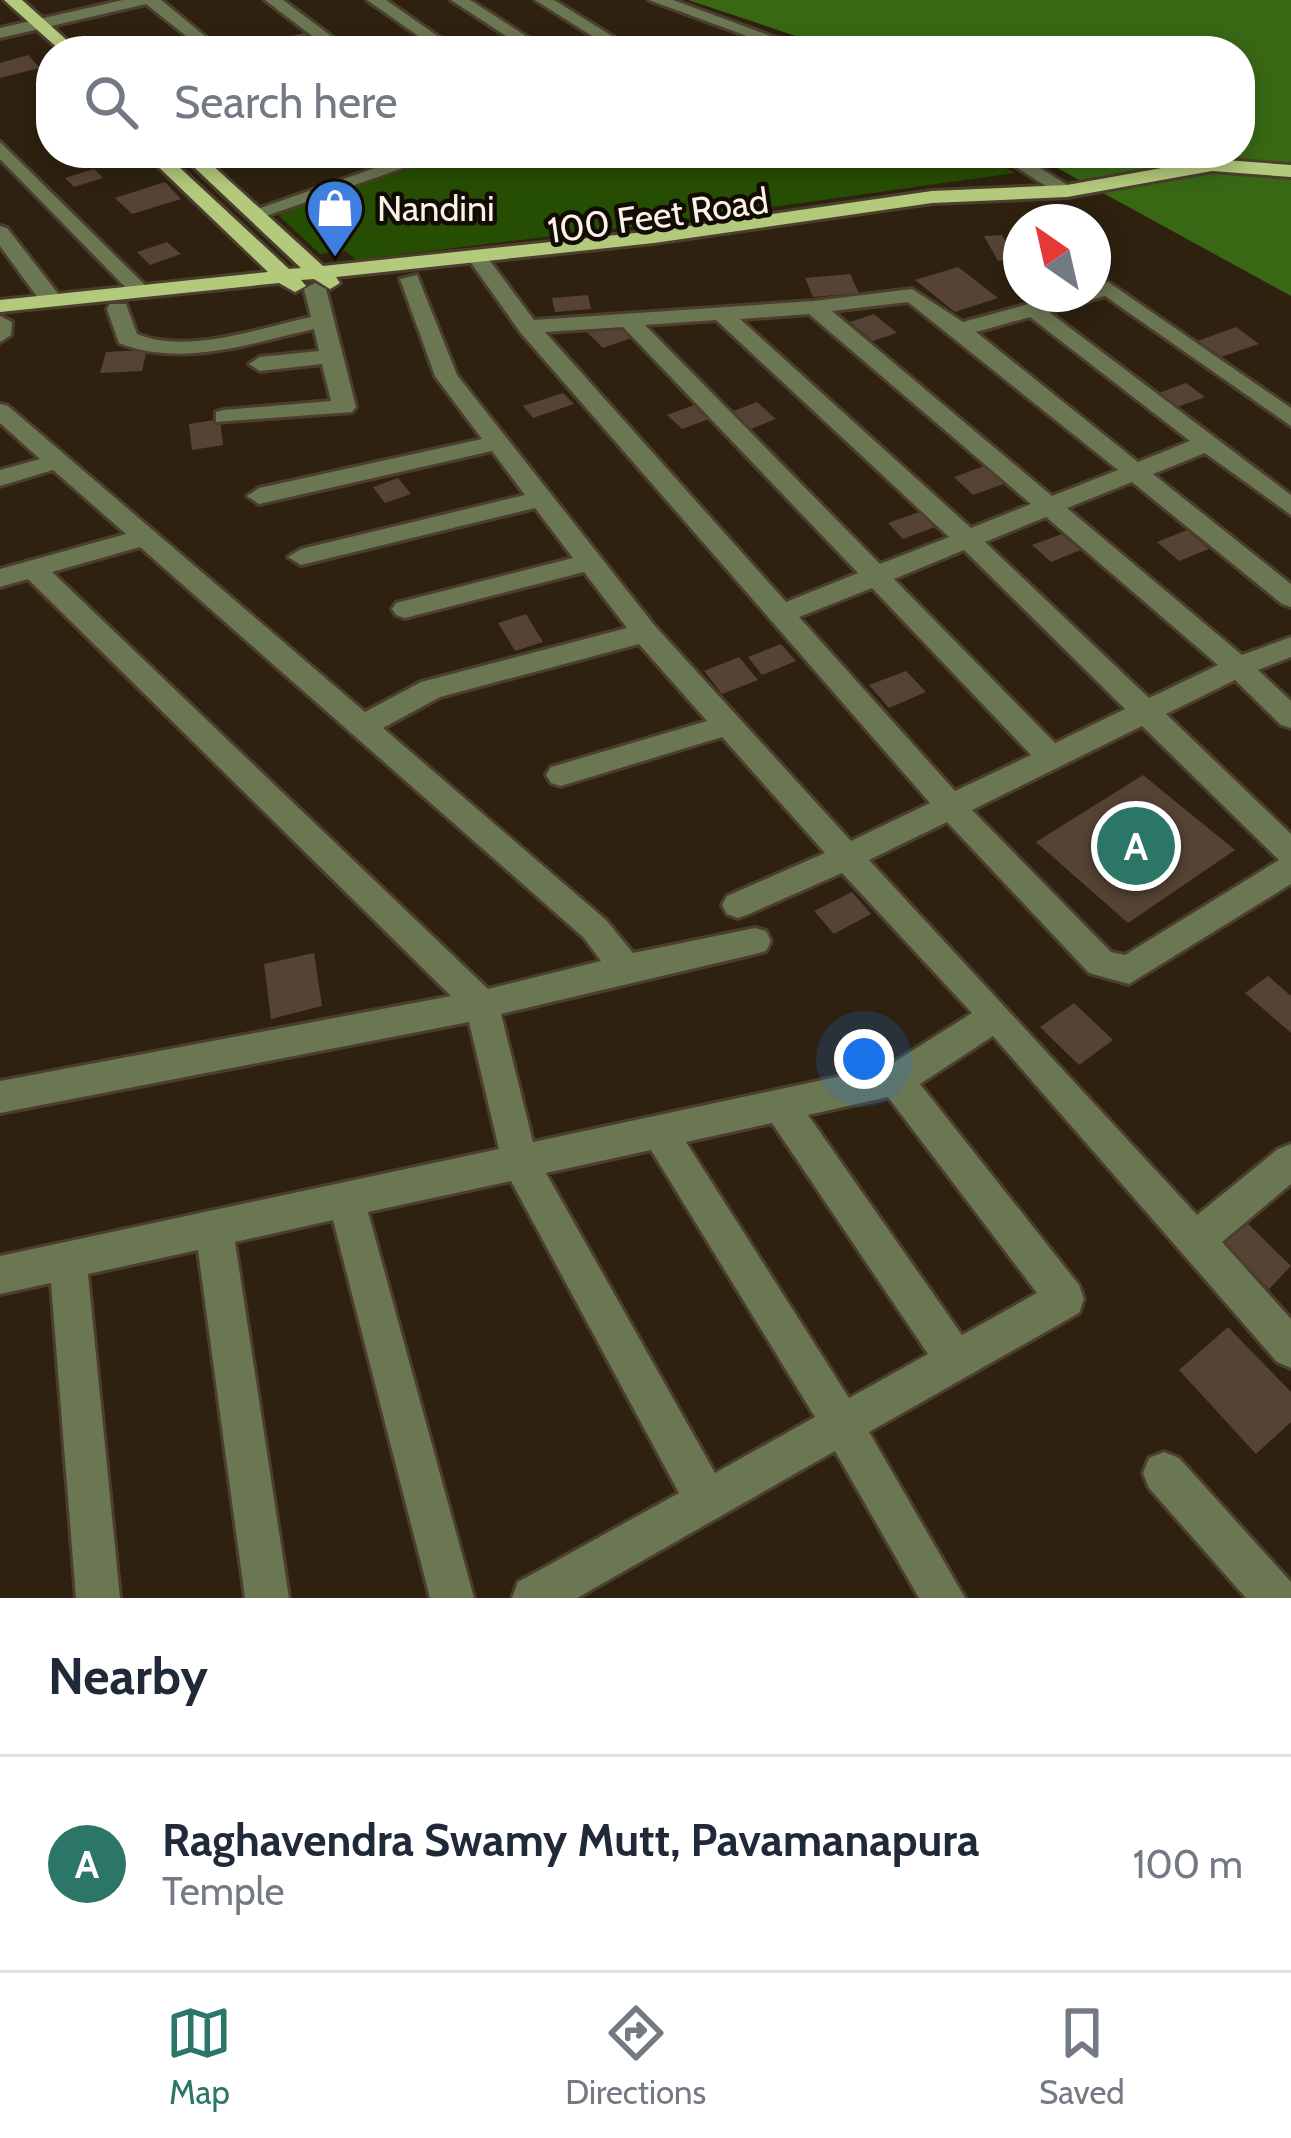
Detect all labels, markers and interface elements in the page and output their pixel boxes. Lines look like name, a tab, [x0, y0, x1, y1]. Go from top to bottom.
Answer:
search box	[36, 36, 1255, 168]
icon: search	[78, 69, 144, 135]
text: Search here	[174, 75, 398, 129]
shop icon: Nandini	[304, 177, 366, 259]
street label: 100 Feet Road	[545, 178, 771, 252]
place label: Nandini	[377, 186, 495, 230]
north arrow	[1003, 204, 1111, 312]
pin: A	[1097, 801, 1175, 891]
your location	[834, 1029, 894, 1089]
text: Nearby	[48, 1645, 208, 1707]
text: Raghavendra Swamy Mutt, Pavamanapura	[162, 1813, 979, 1867]
text: A	[75, 1840, 99, 1888]
text: 100 m	[1133, 1840, 1243, 1888]
text: Temple	[162, 1867, 285, 1915]
tab: Map	[166, 2000, 232, 2112]
tab: Directions	[565, 2000, 706, 2112]
tab: Saved	[1039, 2000, 1125, 2112]

